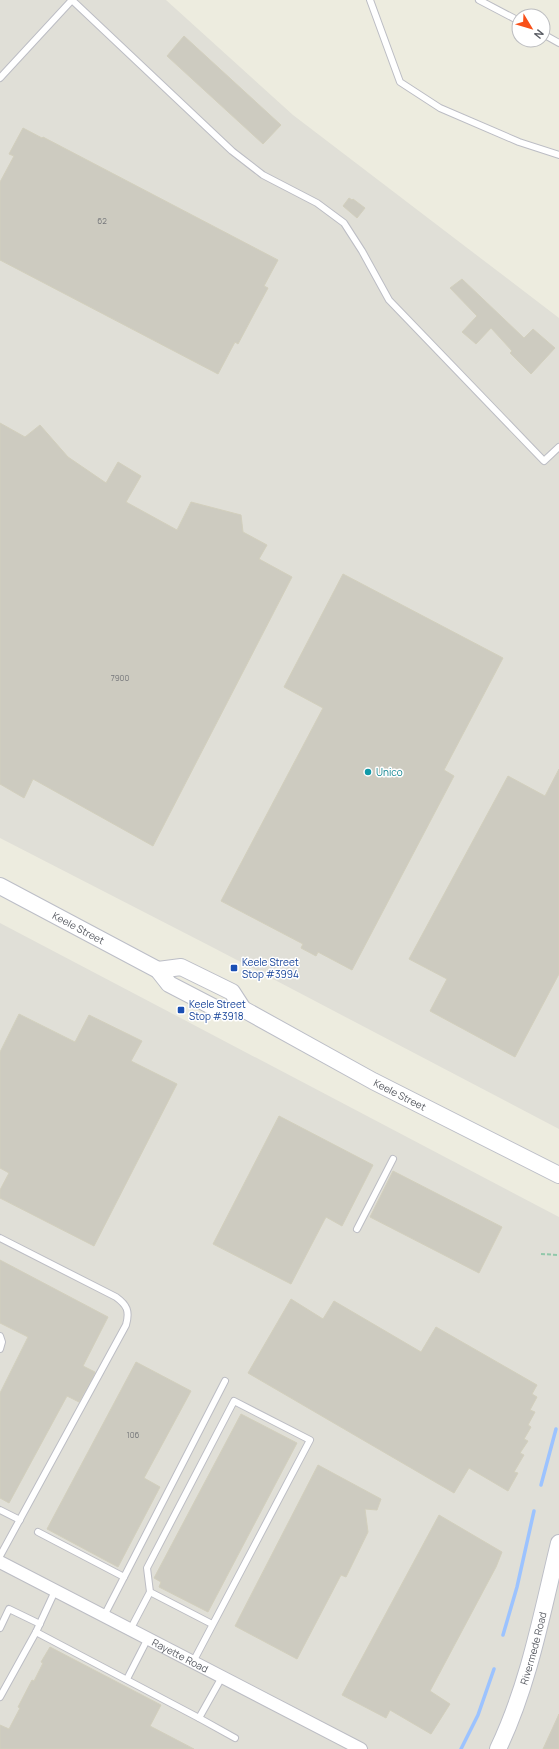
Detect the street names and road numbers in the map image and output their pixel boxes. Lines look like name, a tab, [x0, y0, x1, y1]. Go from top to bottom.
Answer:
street label: Keele Street	[50, 908, 107, 947]
street label: Keele Street	[371, 1076, 428, 1114]
street label: Rivermede Road	[517, 1610, 550, 1686]
street label: Rayette Road	[150, 1635, 211, 1676]

